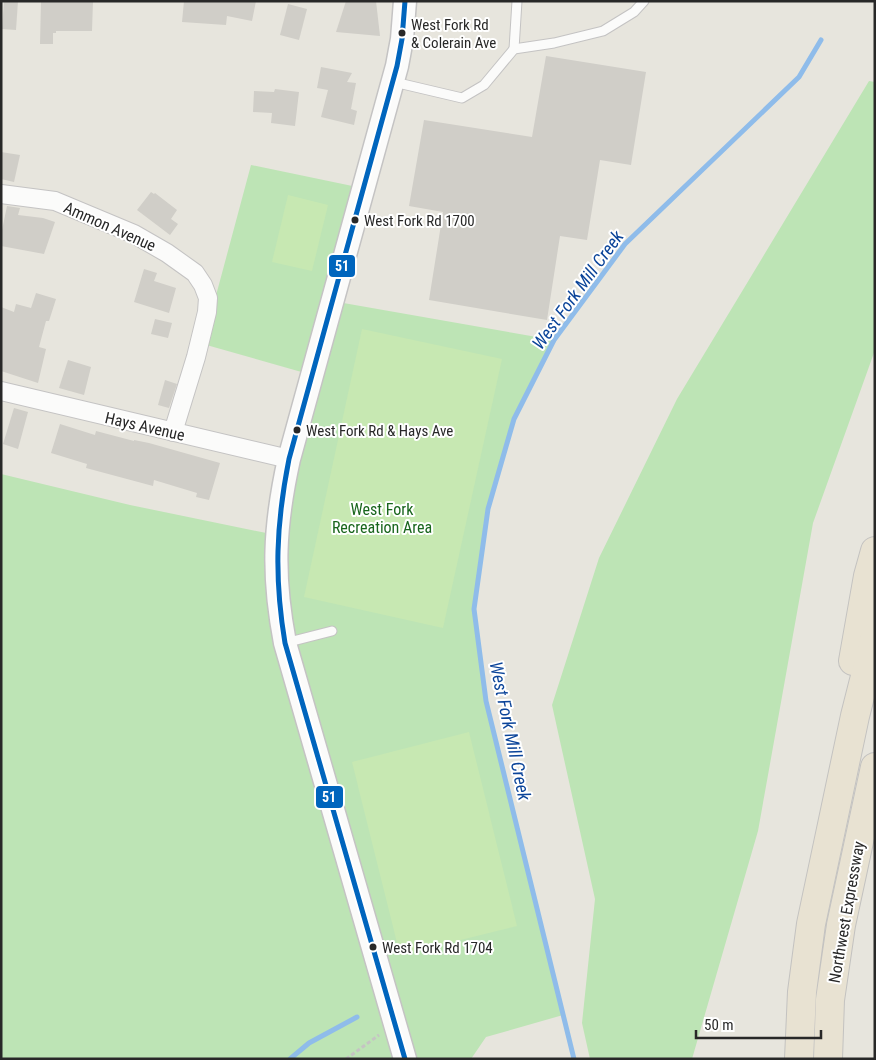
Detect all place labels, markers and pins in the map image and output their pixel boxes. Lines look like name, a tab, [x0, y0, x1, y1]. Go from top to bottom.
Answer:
place label: West Fork Rd & Colerain Ave	[411, 16, 496, 52]
marker: West Fork Rd & Colerain Ave	[397, 28, 407, 38]
place label: West Fork Rd 1700	[364, 212, 475, 230]
marker: West Fork Rd 1700	[350, 215, 360, 225]
place label: West Fork Rd & Hays Ave	[306, 422, 453, 440]
marker: West Fork Rd & Hays Ave	[292, 425, 302, 435]
place label: West Fork Rd 1704	[382, 939, 493, 957]
marker: West Fork Rd 1704	[368, 942, 378, 952]

